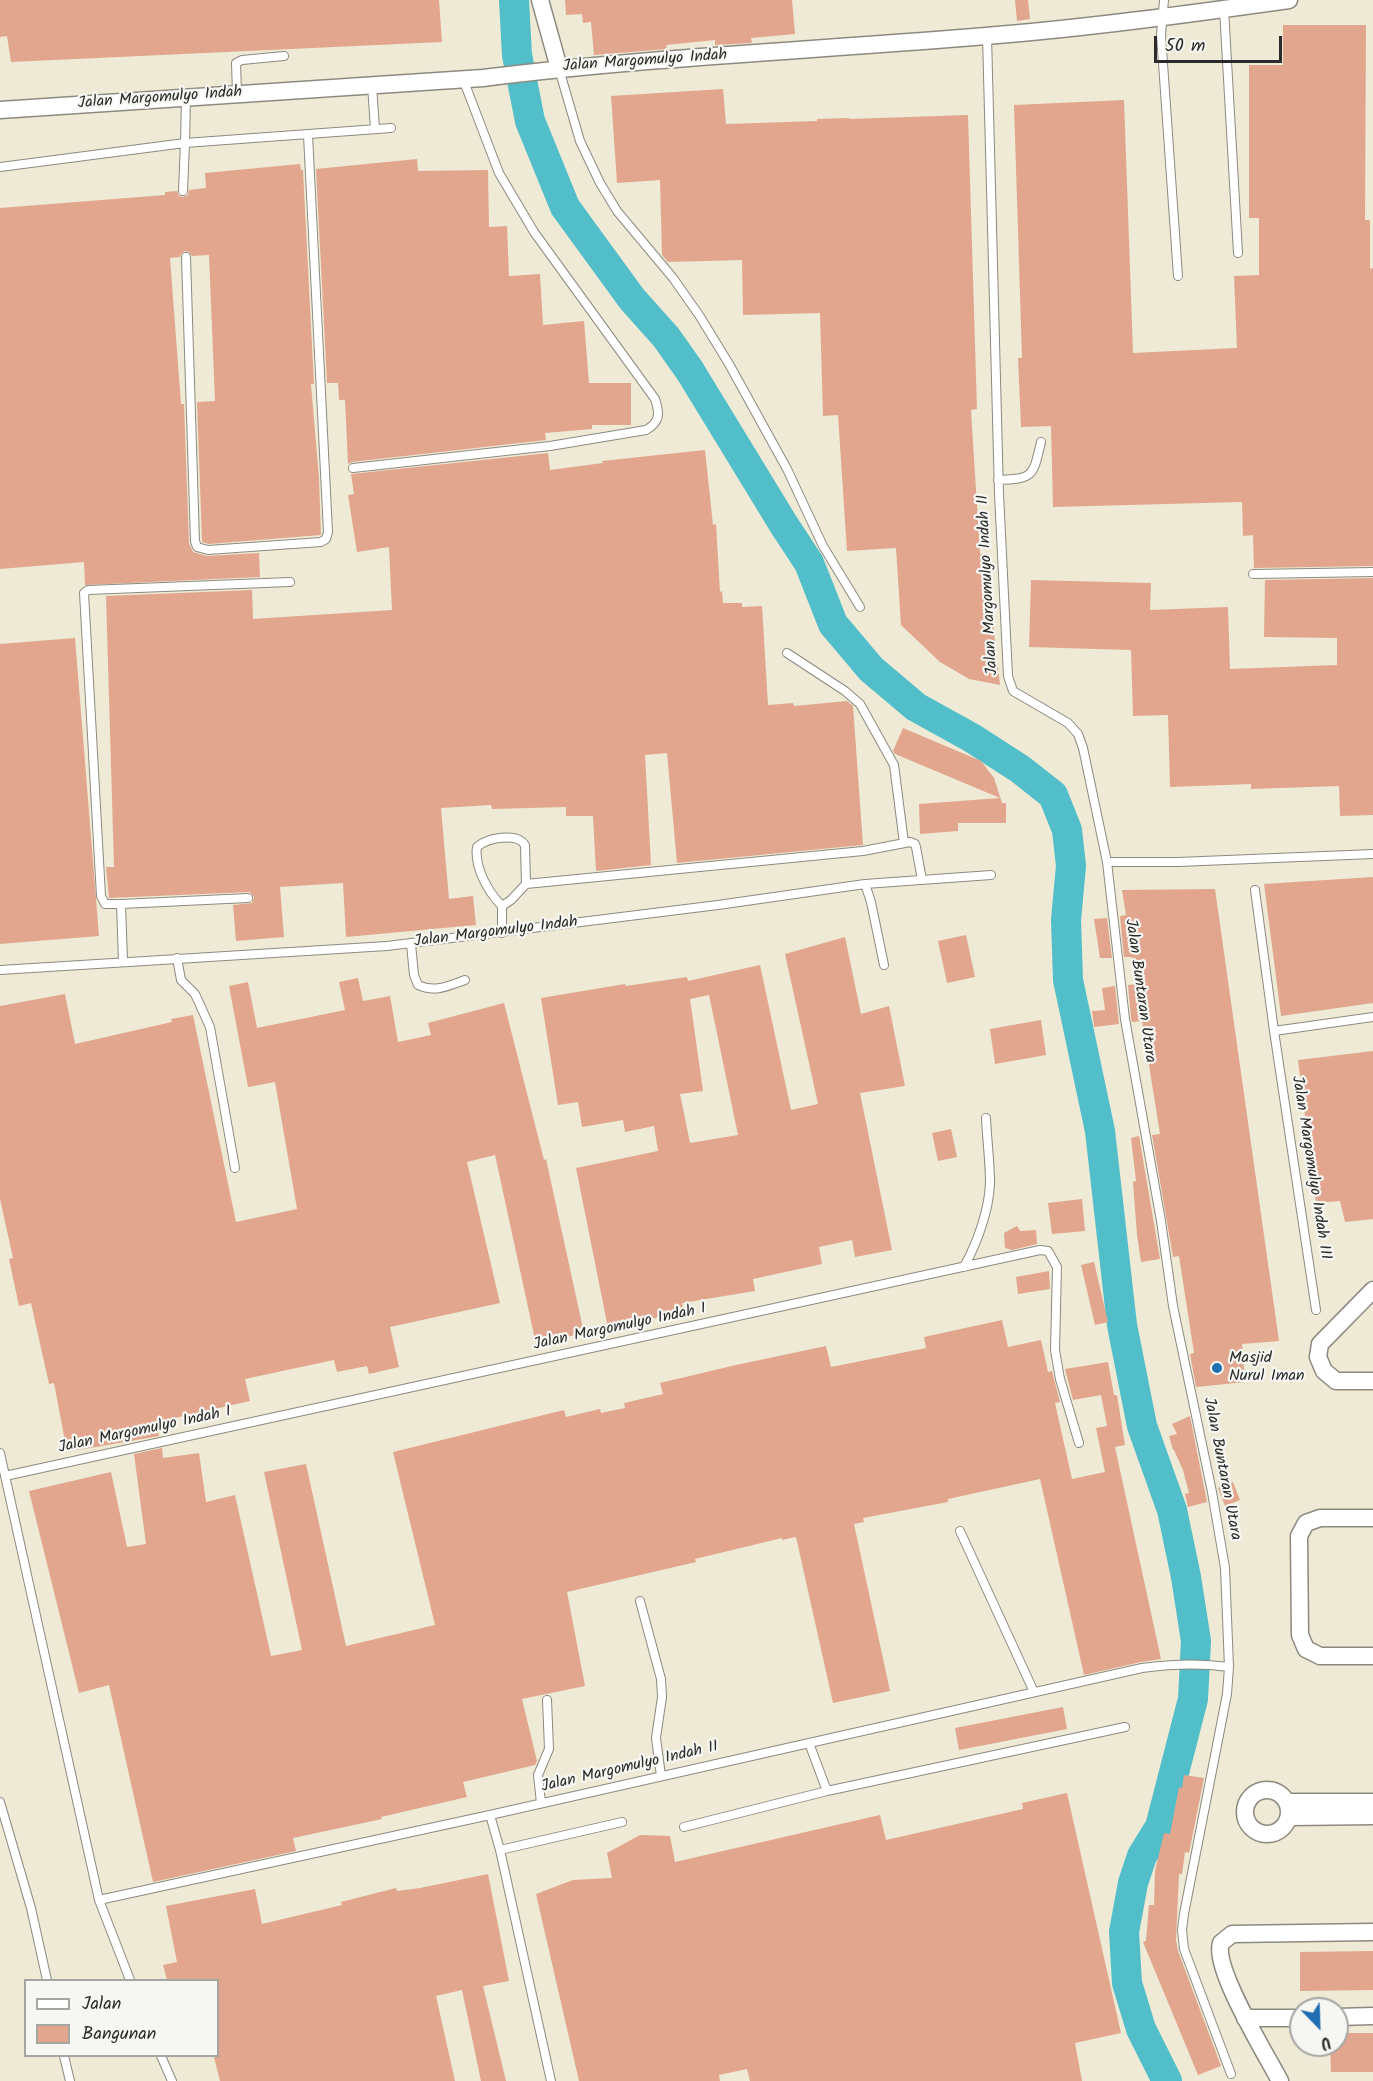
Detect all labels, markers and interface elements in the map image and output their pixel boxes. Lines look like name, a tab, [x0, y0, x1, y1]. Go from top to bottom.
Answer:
scale bar	[1157, 24, 1284, 62]
text: 50 m	[1165, 32, 1205, 61]
street label: Jalan Margomulyo Indah	[562, 47, 728, 77]
street label: Jalan Margomulyo Indah	[77, 84, 243, 114]
street label: Jalan Margomulyo Indah II	[975, 494, 1003, 676]
street label: Jalan Margomulyo Indah	[413, 913, 579, 953]
street label: Jalan Buntaran Utara	[1119, 918, 1159, 1064]
street label: Jalan Margomulyo Indah III	[1286, 1075, 1334, 1261]
street label: Jalan Margomulyo Indah I	[532, 1300, 708, 1356]
place label: Masjid Nurul Iman	[1229, 1349, 1305, 1387]
marker: Masjid Nurul Iman	[1210, 1361, 1224, 1375]
street label: Jalan Buntaran Utara	[1198, 1396, 1244, 1542]
street label: Jalan Margomulyo Indah I	[57, 1403, 233, 1459]
street label: Jalan Margomulyo Indah II	[540, 1738, 720, 1798]
legend	[24, 1979, 219, 2057]
text: Jalan	[82, 1990, 121, 2019]
north arrow	[1289, 1997, 1349, 2057]
text: Bangunan	[82, 2020, 156, 2049]
text: U	[1316, 2029, 1335, 2056]

